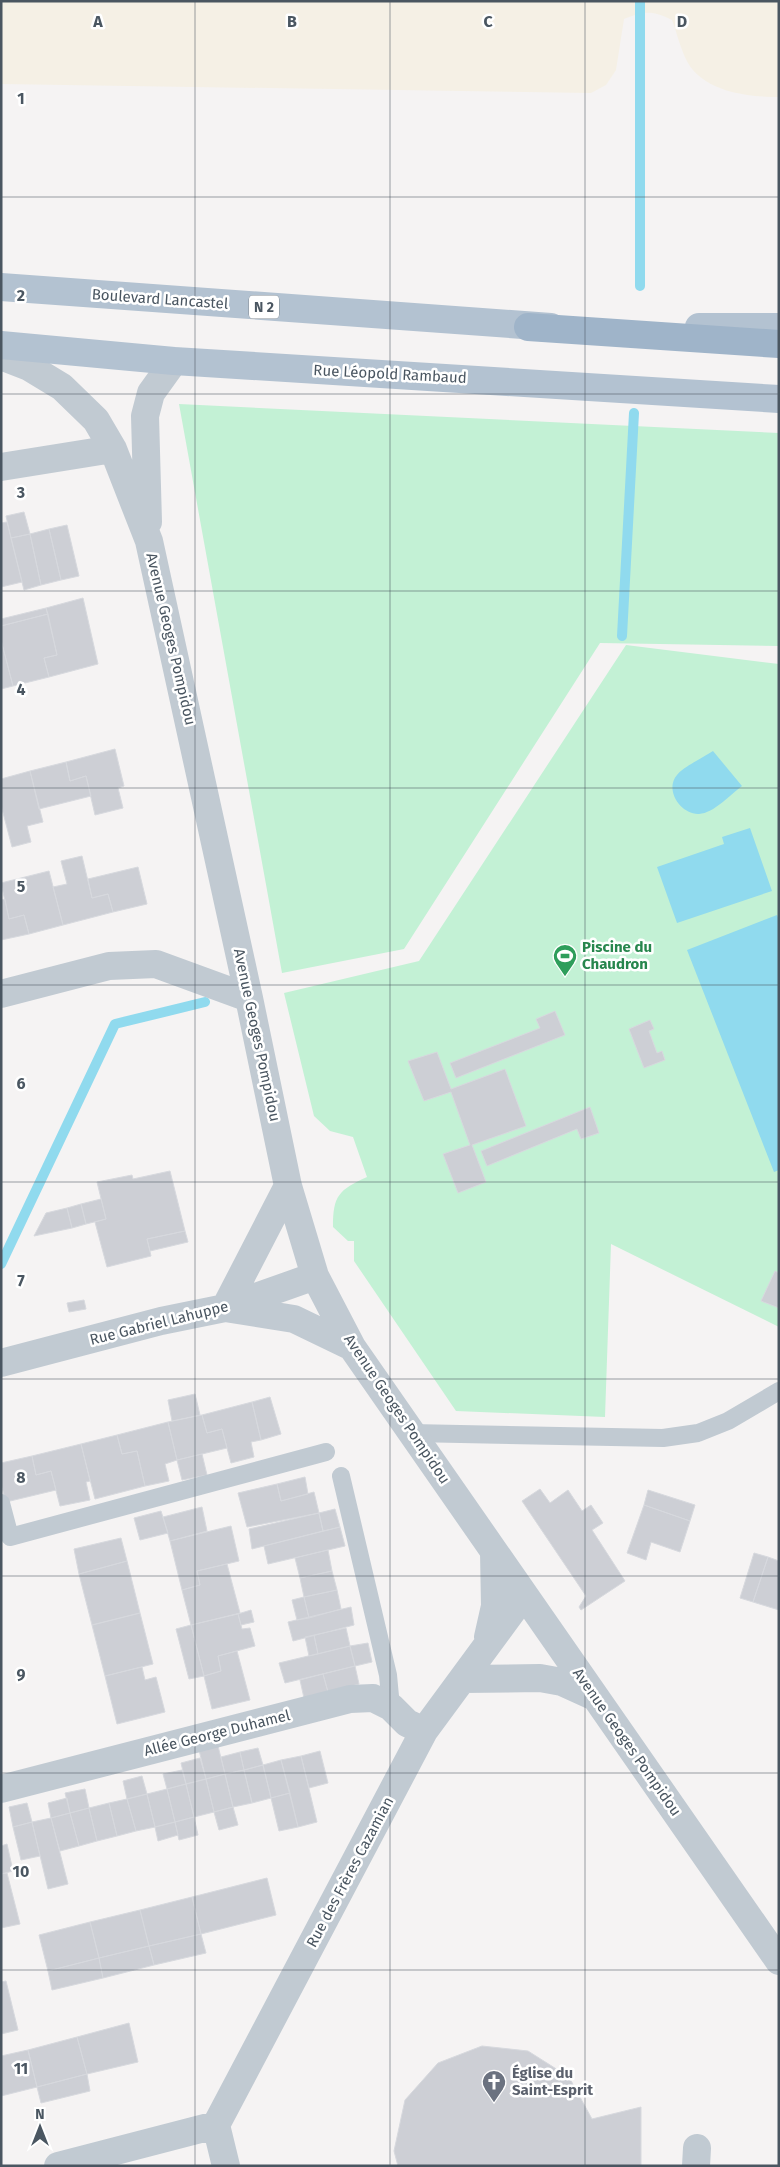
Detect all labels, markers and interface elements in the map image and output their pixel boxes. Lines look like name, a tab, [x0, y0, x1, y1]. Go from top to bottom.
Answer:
text: A	[92, 12, 103, 31]
text: B	[287, 12, 297, 31]
text: C	[483, 12, 493, 31]
text: D	[677, 12, 687, 31]
text: 1	[17, 89, 25, 108]
street label: Boulevard Lancastel	[91, 285, 229, 313]
text: 2	[17, 286, 25, 305]
road number: N 2	[249, 296, 279, 318]
street label: Rue Léopold Rambaud	[313, 361, 467, 387]
text: 3	[16, 483, 25, 502]
street label: Avenue Geoges Pompidou	[142, 551, 200, 727]
text: 4	[16, 680, 26, 699]
text: 5	[17, 877, 26, 896]
place label: Piscine du Chaudron	[582, 938, 652, 973]
sports icon: Piscine du Chaudron	[552, 943, 578, 977]
street label: Avenue Geoges Pompidou	[230, 947, 284, 1123]
text: 6	[16, 1074, 26, 1093]
text: 7	[17, 1271, 25, 1290]
street label: Rue Gabriel Lahuppe	[88, 1297, 230, 1349]
street label: Avenue Geoges Pompidou	[340, 1331, 454, 1487]
text: 8	[16, 1468, 26, 1487]
text: 9	[17, 1665, 26, 1684]
street label: Avenue Geoges Pompidou	[569, 1665, 685, 1819]
street label: Allée George Duhamel	[142, 1706, 293, 1760]
street label: Rue des Frères Cazamian	[303, 1794, 397, 1950]
text: 10	[13, 1862, 29, 1881]
text: 11	[14, 2059, 28, 2078]
place label: Église du Saint-Esprit	[512, 2064, 593, 2099]
church icon: Église du Saint-Esprit	[481, 2069, 507, 2103]
north arrow	[15, 2102, 65, 2152]
text: N	[35, 2106, 45, 2123]

